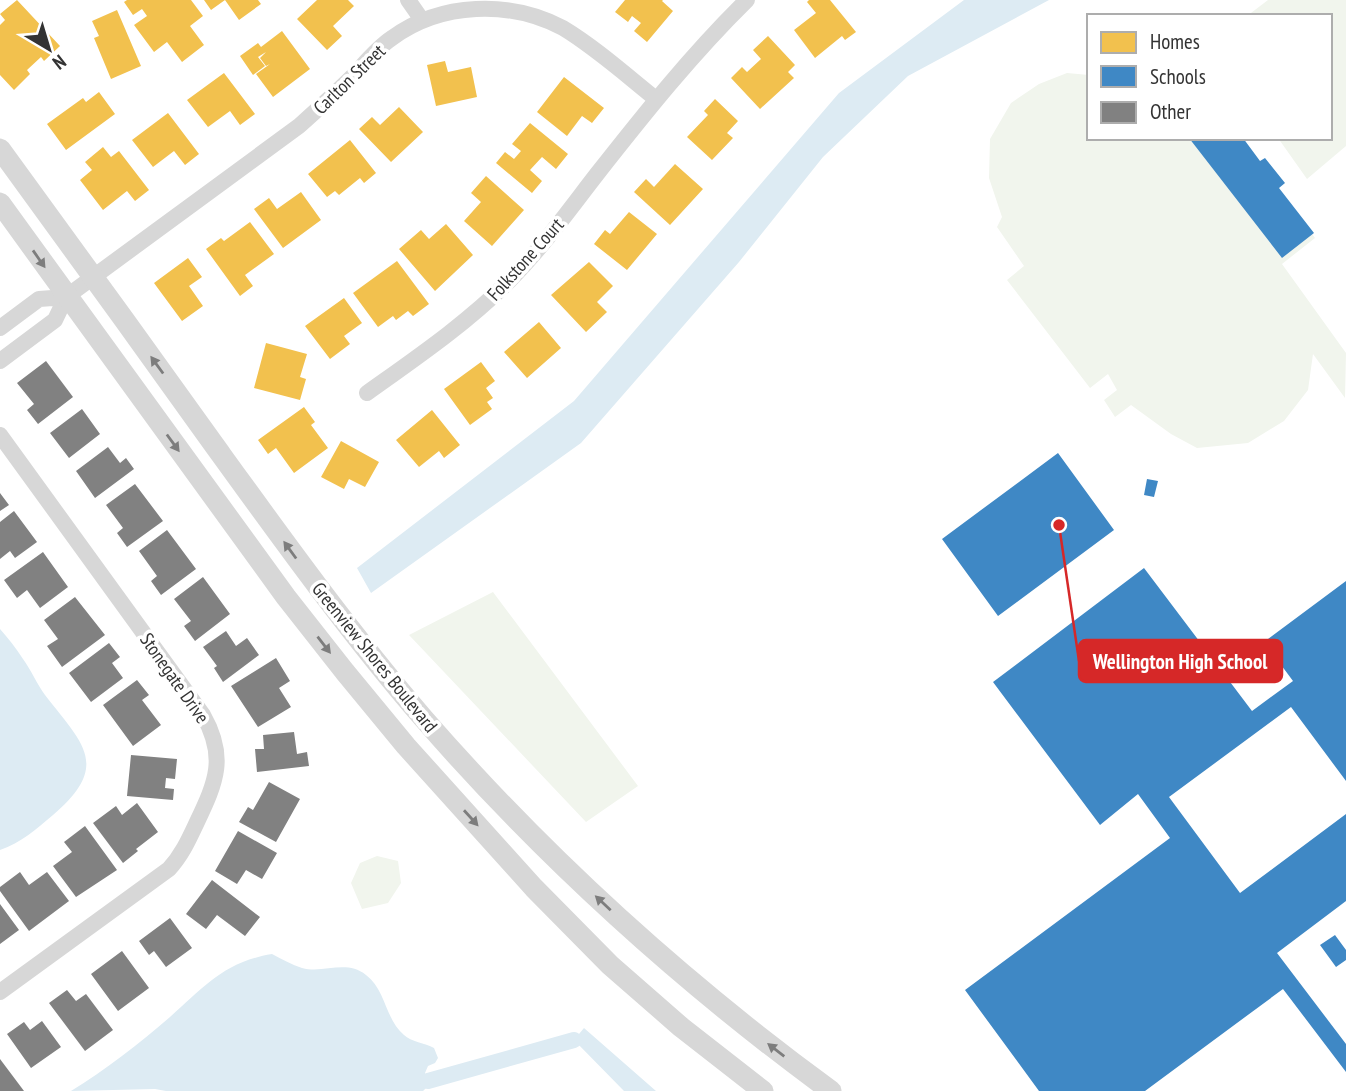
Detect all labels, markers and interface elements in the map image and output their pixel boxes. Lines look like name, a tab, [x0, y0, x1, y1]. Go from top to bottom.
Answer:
north arrow	[14, 14, 84, 84]
legend	[1087, 14, 1332, 140]
text: Homes	[1150, 28, 1200, 55]
street label: Carlton Street	[308, 38, 391, 119]
text: N	[48, 50, 71, 75]
text: Schools	[1150, 63, 1206, 90]
text: Other	[1150, 98, 1191, 125]
street label: Folkstone Court	[482, 212, 569, 305]
one-way arrow	[32, 250, 46, 268]
one-way arrow	[150, 356, 164, 374]
one-way arrow	[166, 434, 180, 452]
one-way arrow	[283, 541, 297, 559]
street label: Greenview Shores Boulevard	[307, 577, 443, 737]
street label: Stonegate Drive	[135, 628, 215, 728]
one-way arrow	[316, 636, 330, 654]
callout: Wellington High School	[1079, 640, 1282, 682]
text: Wellington High School	[1092, 648, 1268, 675]
one-way arrow	[463, 809, 479, 826]
one-way arrow	[595, 895, 612, 911]
one-way arrow	[767, 1043, 785, 1058]

